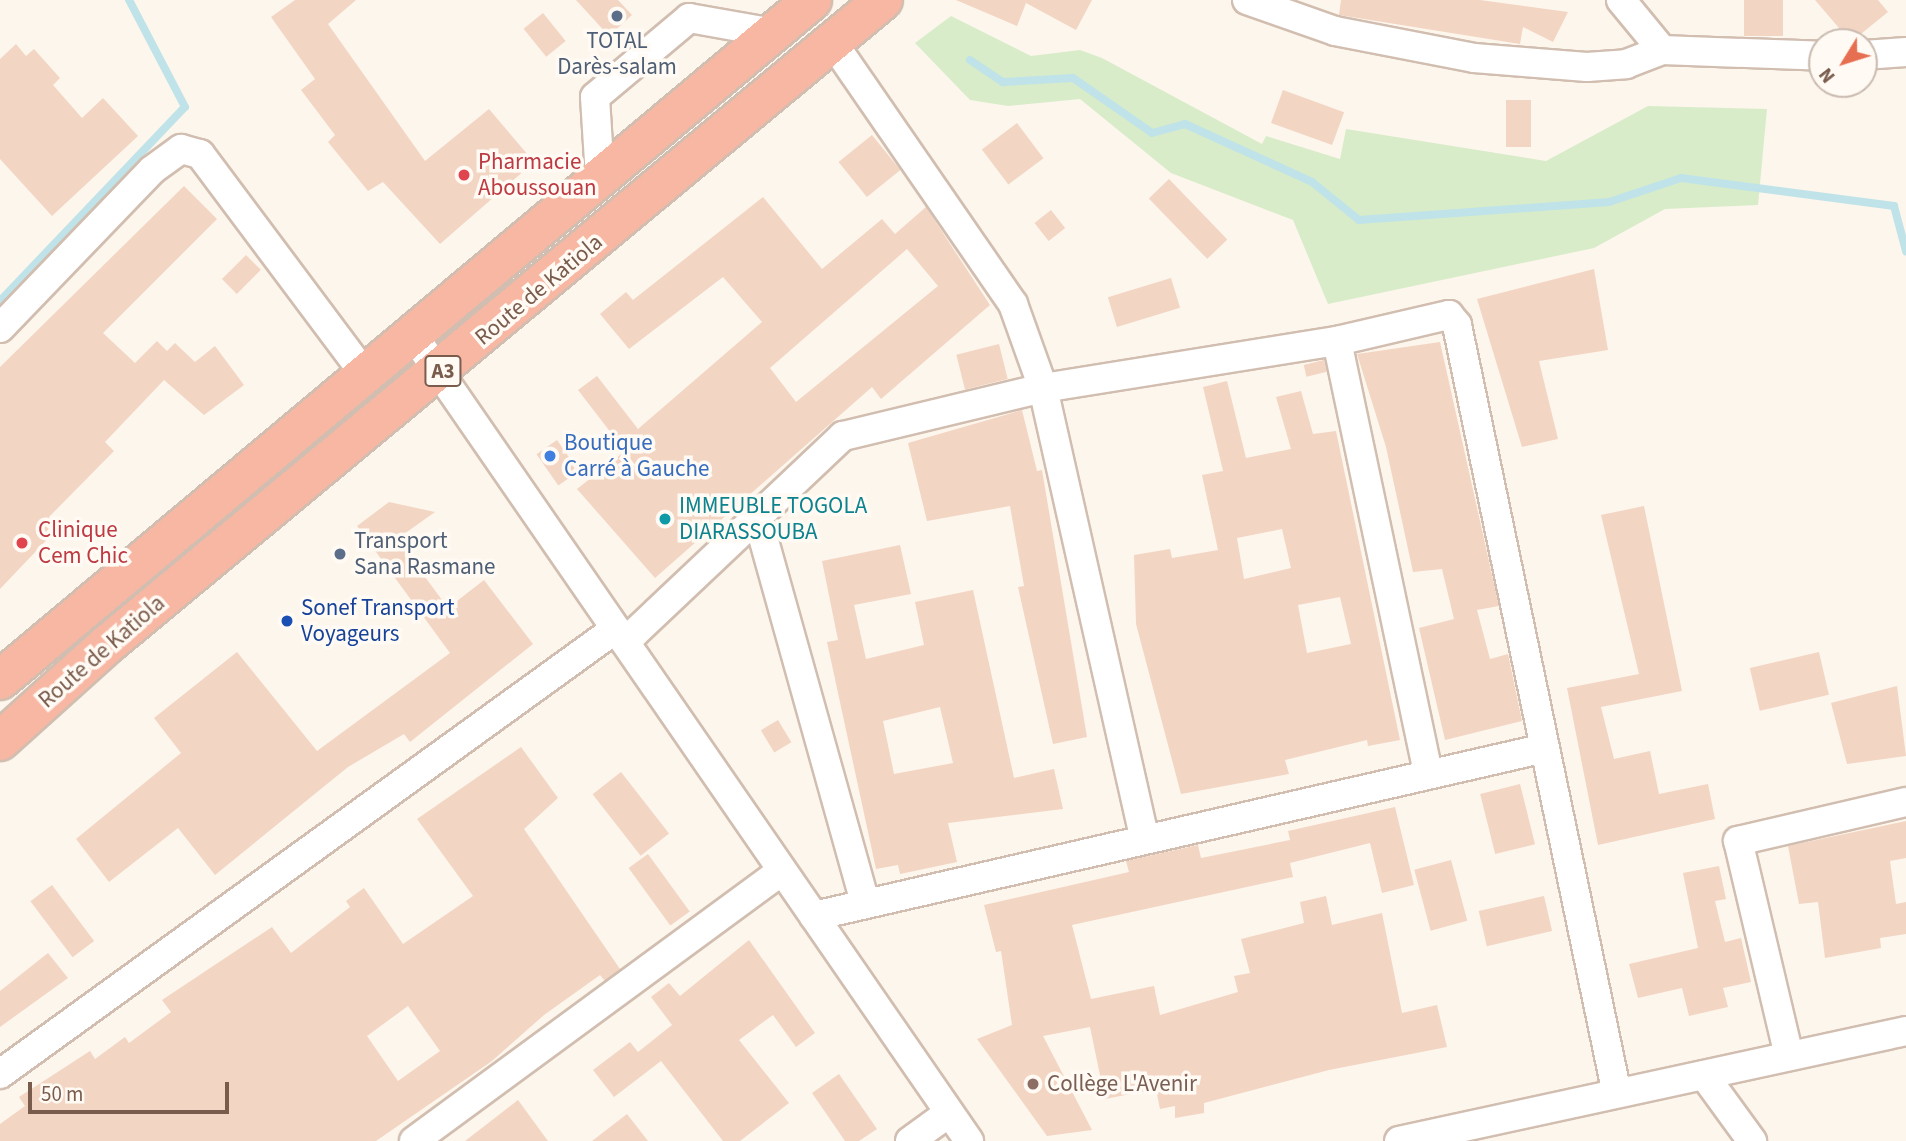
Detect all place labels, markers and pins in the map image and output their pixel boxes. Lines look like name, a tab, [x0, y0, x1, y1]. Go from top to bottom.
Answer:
marker: TOTAL Darès-salam	[609, 8, 625, 24]
place label: TOTAL Darès-salam	[557, 27, 677, 81]
place label: Pharmacie Aboussouan	[478, 148, 597, 202]
marker: Pharmacie Aboussouan	[456, 167, 472, 183]
place label: Boutique Carré à Gauche	[564, 429, 709, 483]
marker: Boutique Carré à Gauche	[542, 448, 558, 464]
place label: IMMEUBLE TOGOLA DIARASSOUBA	[679, 492, 867, 546]
marker: IMMEUBLE TOGOLA DIARASSOUBA	[657, 511, 673, 527]
place label: Clinique Cem Chic	[38, 516, 128, 570]
place label: Transport Sana Rasmane	[354, 527, 496, 581]
marker: Clinique Cem Chic	[12, 533, 32, 553]
marker: Transport Sana Rasmane	[332, 546, 348, 562]
place label: Sonef Transport Voyageurs	[301, 594, 454, 648]
marker: Sonef Transport Voyageurs	[279, 613, 295, 629]
place label: Collège L'Avenir	[1047, 1070, 1197, 1098]
marker: Collège L'Avenir	[1025, 1076, 1041, 1092]

